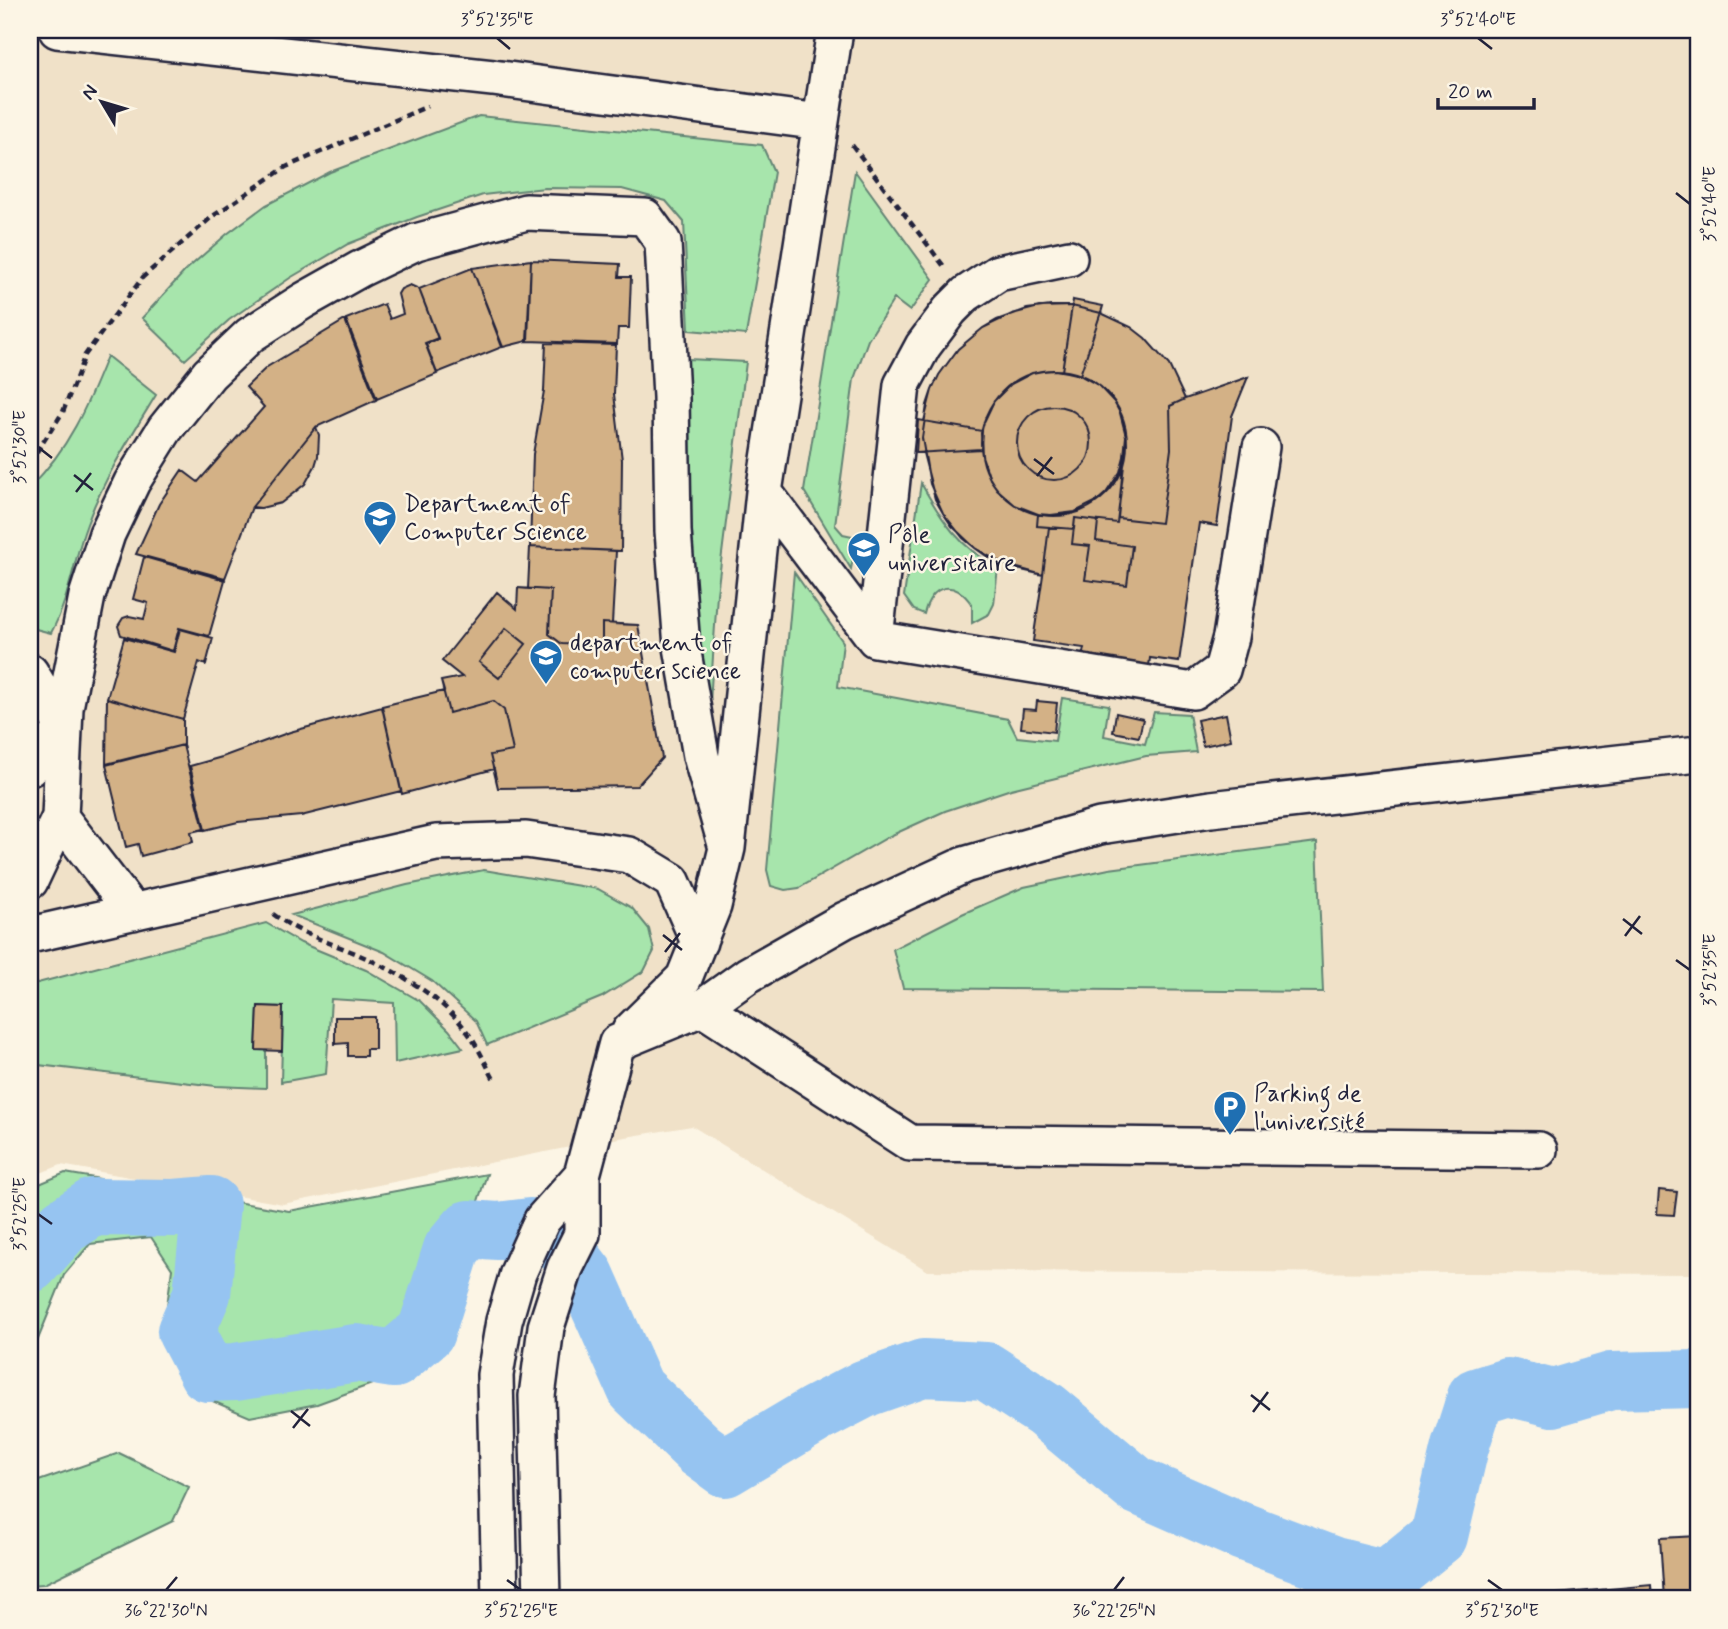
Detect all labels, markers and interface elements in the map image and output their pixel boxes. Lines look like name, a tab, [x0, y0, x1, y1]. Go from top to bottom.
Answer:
text: 3°52'35"E	[460, 8, 534, 32]
text: 3°52'40"E	[1440, 8, 1516, 32]
north arrow	[66, 66, 136, 136]
scale bar	[1438, 66, 1534, 110]
text: 20 m	[1448, 78, 1493, 106]
text: N	[76, 80, 104, 105]
text: 3°52'40"E	[1698, 166, 1722, 242]
text: 3°52'30"E	[8, 410, 32, 484]
place label: Department of Computer Science	[404, 489, 587, 548]
school or university icon: Department of Computer Science	[361, 498, 399, 547]
place label: Pôle universitaire	[888, 520, 1016, 579]
school or university icon: Pôle universitaire	[845, 529, 883, 578]
place label: department of computer science	[570, 628, 741, 687]
school or university icon: department of computer science	[527, 637, 565, 686]
text: 3°52'35"E	[1698, 933, 1722, 1007]
place label: Parking de l'université	[1254, 1079, 1365, 1138]
parking icon: Parking de l'université	[1211, 1088, 1249, 1137]
text: 3°52'25"E	[8, 1177, 32, 1251]
text: 36°22'30"N	[124, 1599, 208, 1623]
text: 3°52'25"E	[484, 1599, 558, 1623]
text: 36°22'25"N	[1072, 1599, 1156, 1623]
text: 3°52'30"E	[1465, 1599, 1539, 1623]

